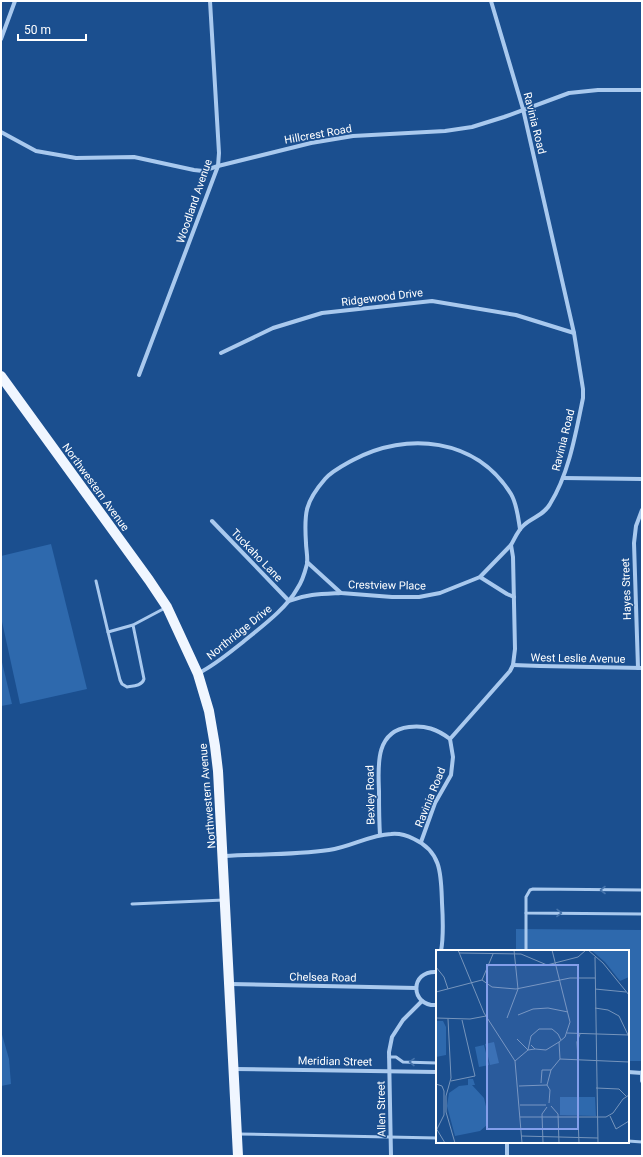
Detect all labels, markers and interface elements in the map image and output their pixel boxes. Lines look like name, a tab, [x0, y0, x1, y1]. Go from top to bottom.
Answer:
scale bar	[18, 16, 86, 42]
text: 50 m	[24, 23, 51, 37]
street label: Ravinia Road	[521, 91, 548, 155]
street label: Hillcrest Road	[283, 122, 353, 147]
street label: Woodland Avenue	[174, 157, 215, 245]
street label: Ridgewood Drive	[341, 286, 424, 309]
street label: Ravinia Road	[550, 408, 577, 472]
street label: Northwestern Avenue	[59, 441, 132, 534]
street label: Tuckaho Lane	[228, 526, 285, 585]
street label: Hayes Street	[619, 557, 634, 620]
street label: Crestview Place	[348, 578, 426, 593]
street label: Northridge Drive	[204, 602, 275, 663]
street label: West Leslie Avenue	[531, 651, 626, 666]
street label: Northwestern Avenue	[196, 743, 219, 849]
street label: Bexley Road	[363, 765, 378, 825]
street label: Ravinia Road	[413, 765, 448, 829]
one-way arrow	[600, 885, 606, 894]
one-way arrow	[556, 909, 562, 917]
inset map	[436, 950, 629, 1143]
street label: Chelsea Road	[289, 970, 357, 985]
street label: Meridian Street	[298, 1054, 373, 1069]
one-way arrow	[409, 1058, 415, 1066]
street label: Allen Street	[375, 1080, 388, 1137]

